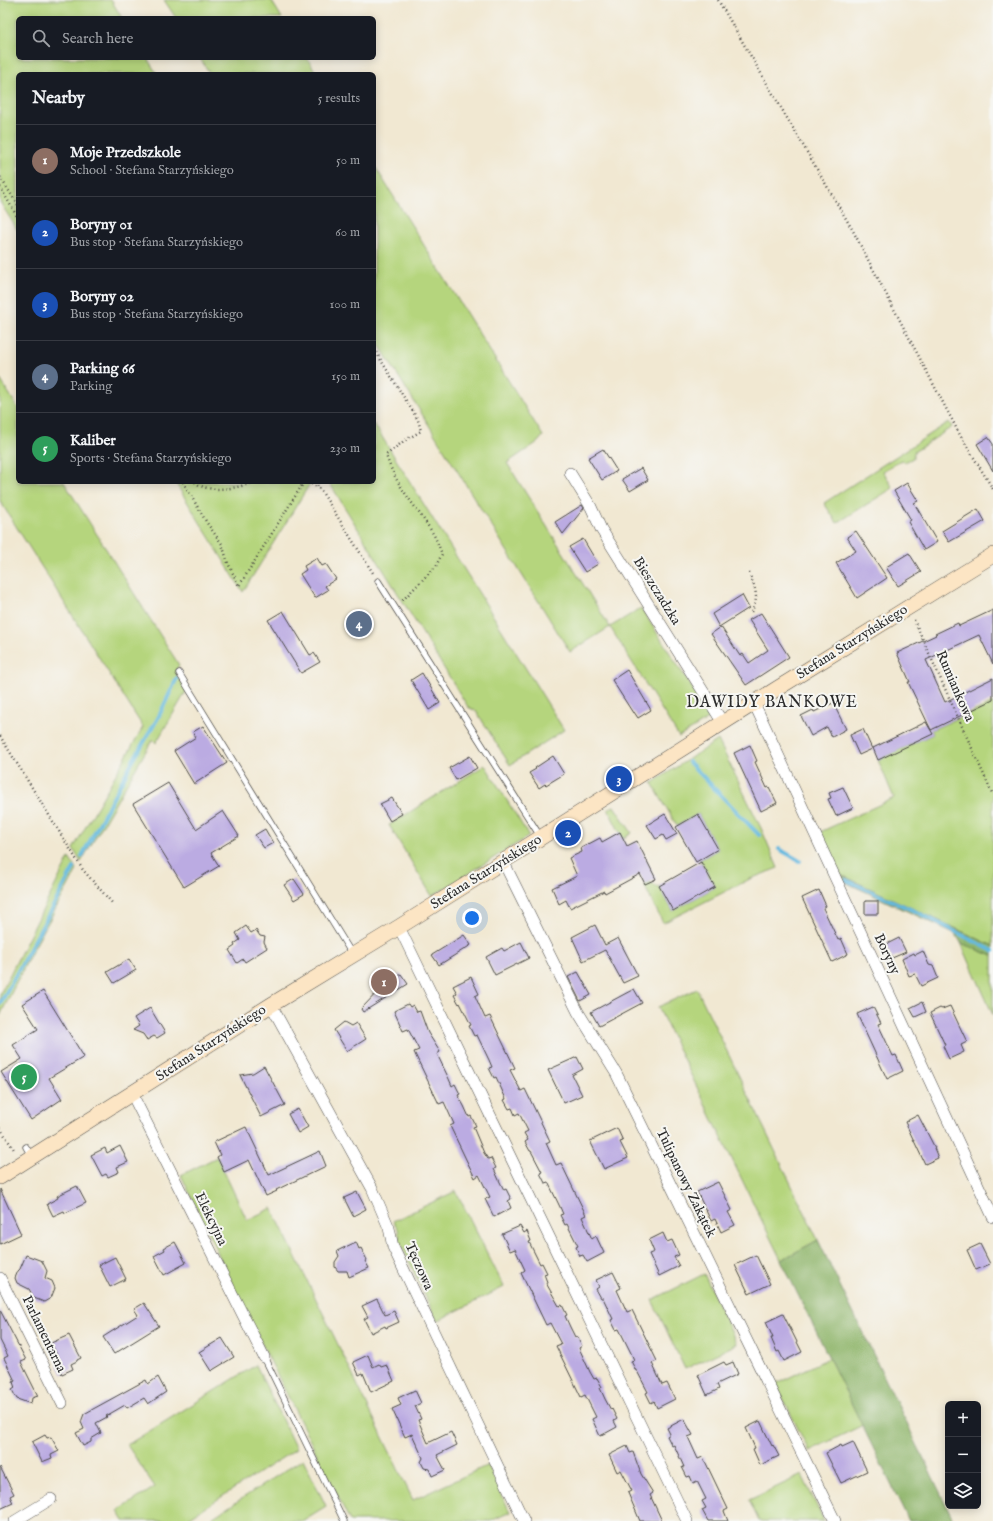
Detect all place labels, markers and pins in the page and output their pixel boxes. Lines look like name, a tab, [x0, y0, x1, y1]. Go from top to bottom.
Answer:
pin: 4	[346, 609, 372, 639]
pin: 3	[606, 764, 632, 794]
pin: 2	[555, 818, 581, 848]
pin: 1	[371, 967, 397, 997]
pin: 5	[11, 1062, 37, 1092]

